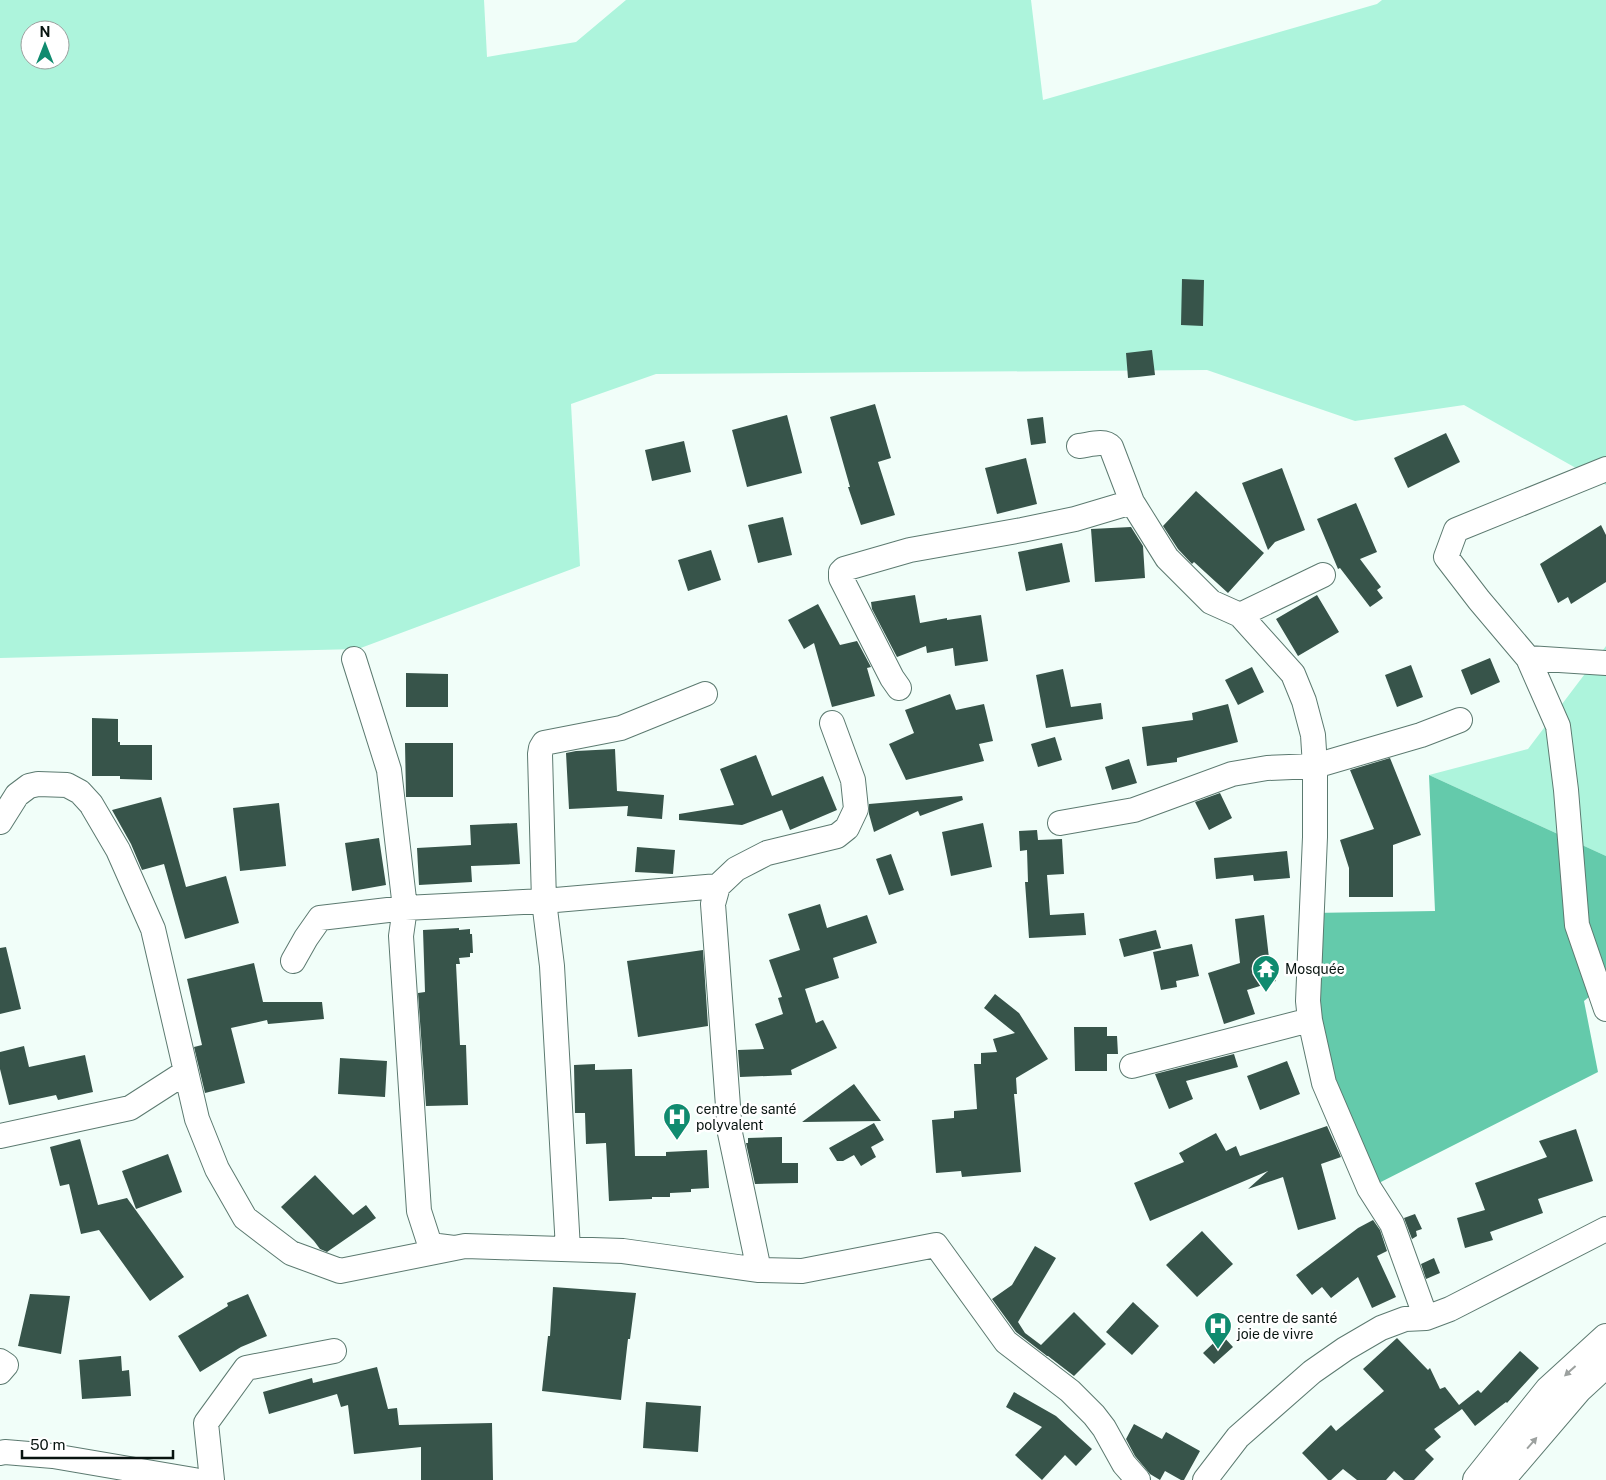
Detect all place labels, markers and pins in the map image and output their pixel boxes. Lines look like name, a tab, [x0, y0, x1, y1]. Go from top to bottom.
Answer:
temple icon: Mosquée	[1251, 954, 1281, 993]
place label: Mosquée	[1285, 961, 1345, 977]
place label: centre de santé polyvalent	[696, 1101, 797, 1133]
hospital icon: centre de santé polyvalent	[662, 1102, 692, 1141]
place label: centre de santé joie de vivre	[1236, 1310, 1338, 1342]
hospital icon: centre de santé joie de vivre	[1203, 1311, 1233, 1350]

